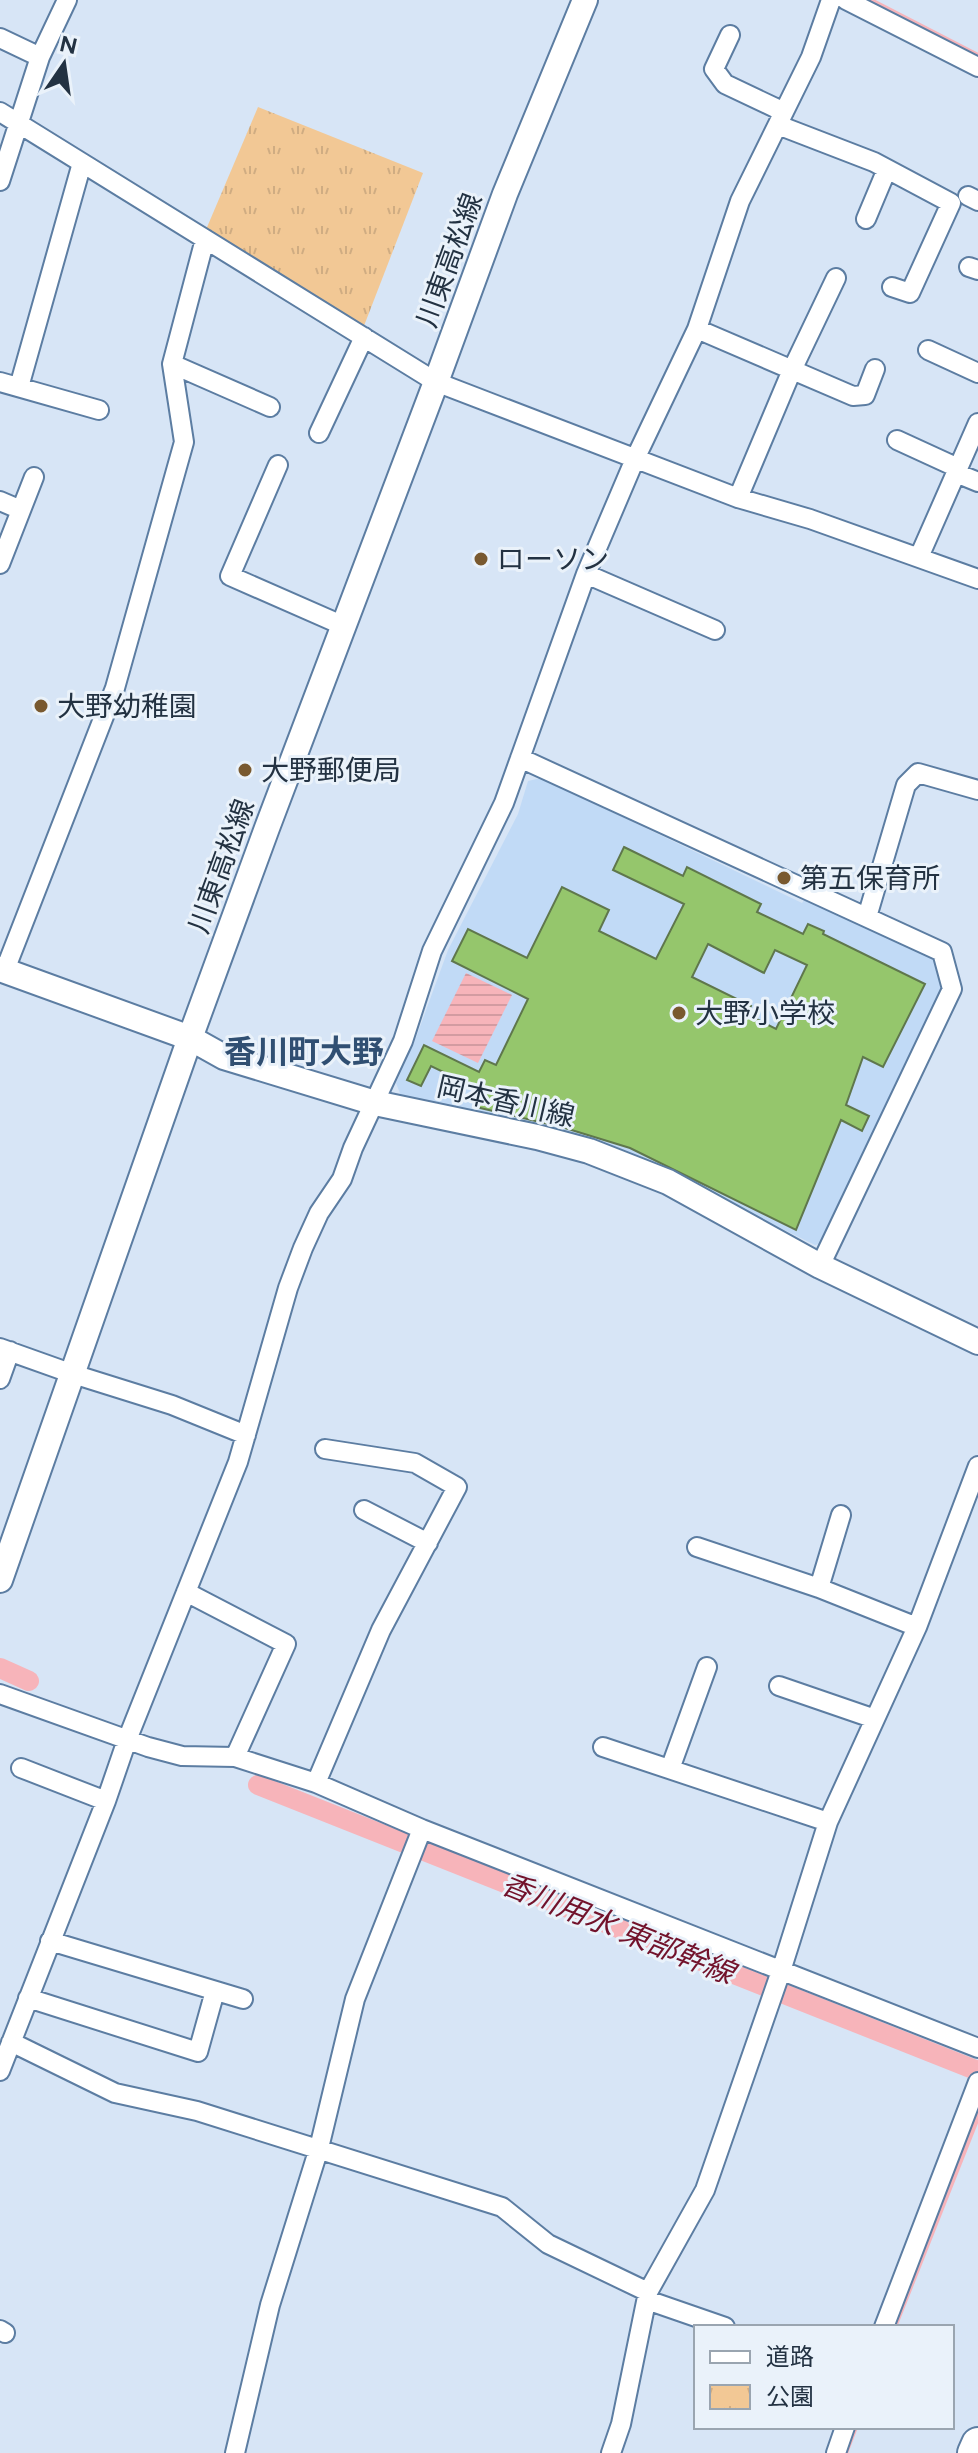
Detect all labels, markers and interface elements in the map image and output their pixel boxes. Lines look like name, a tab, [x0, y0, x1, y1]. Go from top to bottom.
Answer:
north arrow	[24, 24, 104, 104]
text: N	[57, 30, 80, 60]
street label: 川東高松線	[409, 188, 489, 332]
place label: ローソン	[497, 542, 609, 576]
marker: ローソン	[472, 550, 490, 568]
place label: 大野幼稚園	[57, 689, 197, 723]
marker: 大野幼稚園	[32, 697, 50, 715]
place label: 大野郵便局	[261, 753, 401, 787]
marker: 大野郵便局	[236, 761, 254, 779]
street label: 川東高松線	[181, 794, 261, 938]
place label: 第五保育所	[800, 861, 940, 895]
marker: 第五保育所	[775, 869, 793, 887]
place label: 大野小学校	[695, 996, 835, 1030]
marker: 大野小学校	[670, 1004, 688, 1022]
district label: 香川町大野	[224, 1033, 384, 1071]
street label: 岡本香川線	[434, 1069, 578, 1133]
water label: 香川用水 東部幹線	[496, 1865, 743, 1993]
legend	[694, 2325, 954, 2429]
text: 道路	[766, 2342, 814, 2371]
text: 公園	[766, 2382, 814, 2411]

